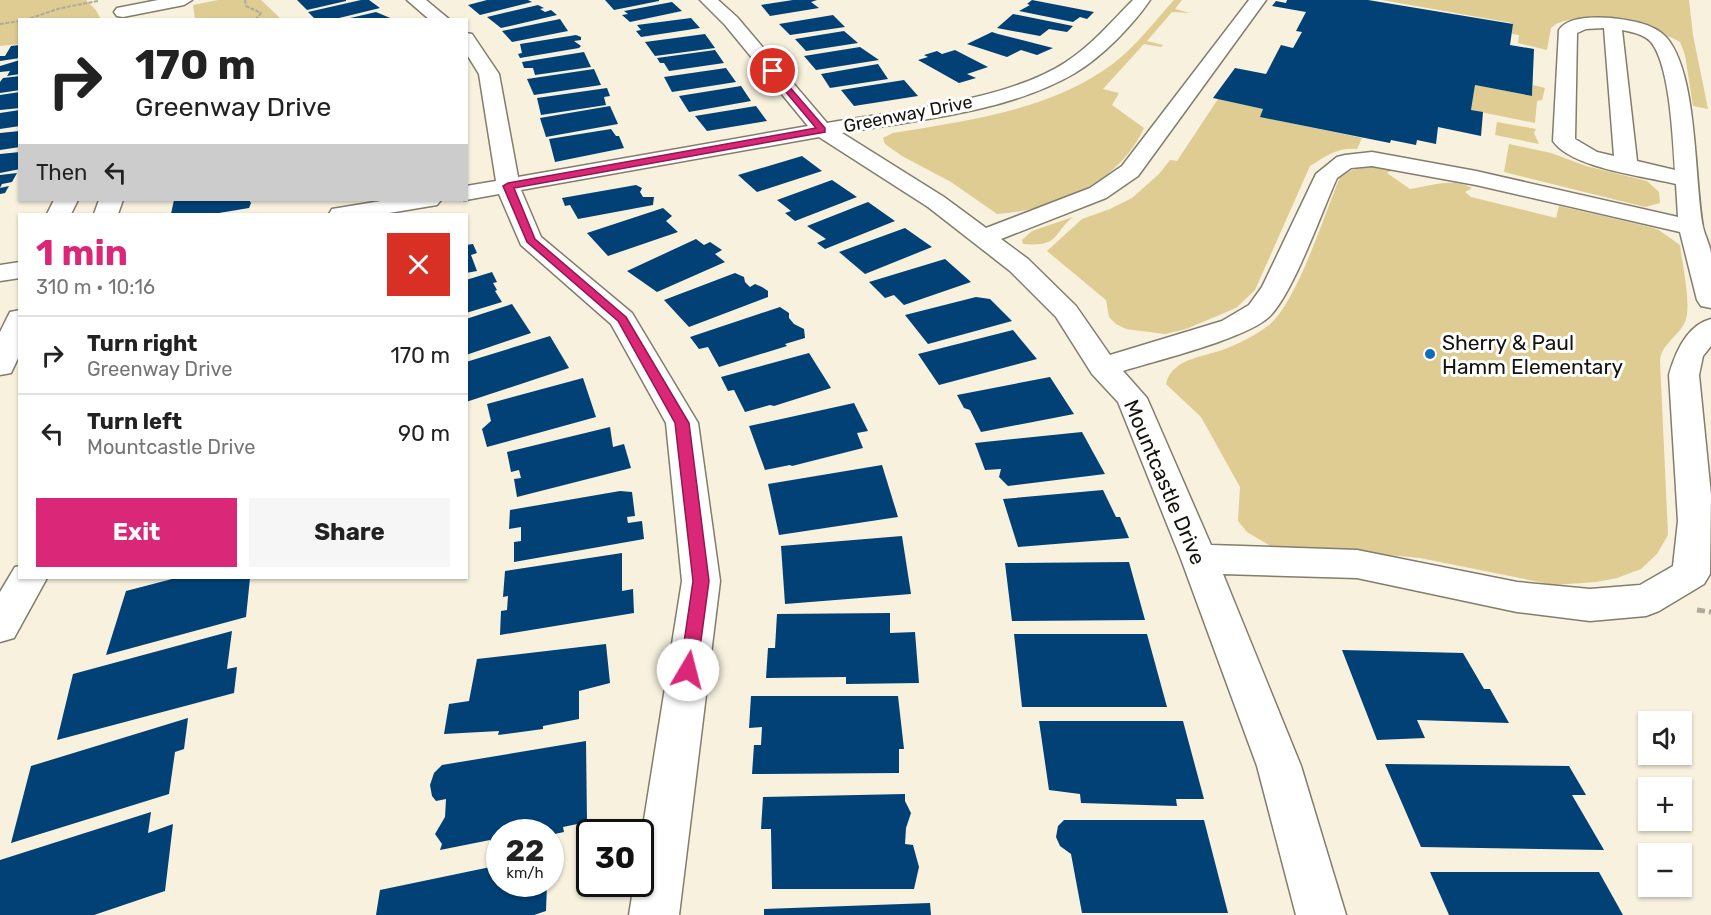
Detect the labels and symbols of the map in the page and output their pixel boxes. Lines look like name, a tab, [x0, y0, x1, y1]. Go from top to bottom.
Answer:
pin	[747, 45, 798, 96]
street label: Greenway Drive	[842, 91, 974, 137]
place label: Sherry & Paul Hamm Elementary	[1442, 330, 1623, 379]
marker: Sherry & Paul Hamm Elementary	[1423, 347, 1437, 361]
street label: Mountcastle Drive	[1119, 396, 1211, 568]
position arrow	[656, 638, 720, 702]
speed limit sign: 30	[576, 819, 654, 897]

